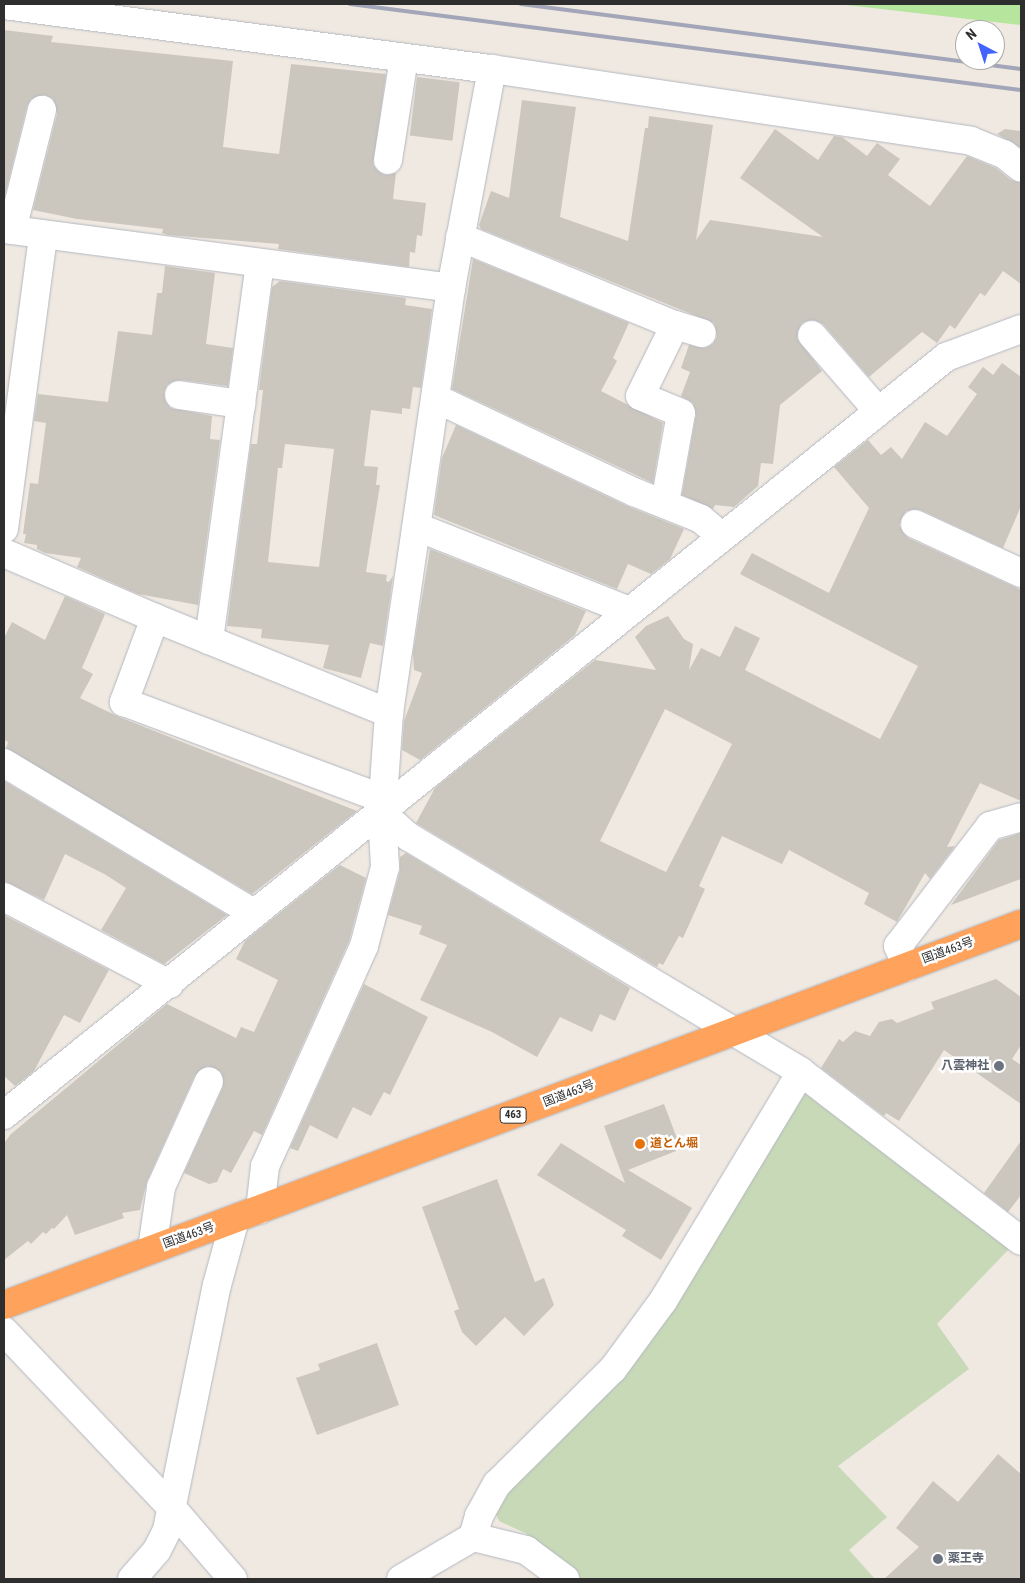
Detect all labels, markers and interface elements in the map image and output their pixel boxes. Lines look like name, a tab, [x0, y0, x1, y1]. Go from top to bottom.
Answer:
north arrow	[955, 20, 1005, 70]
text: N	[963, 25, 979, 43]
street label: 国道463号	[920, 935, 976, 967]
place label: 八雲神社	[941, 1059, 989, 1073]
marker: 八雲神社	[993, 1060, 1005, 1072]
street label: 国道463号	[541, 1078, 597, 1110]
road number: 463	[499, 1106, 527, 1124]
place label: 道とん堀	[650, 1137, 698, 1151]
marker: 道とん堀	[634, 1138, 646, 1150]
street label: 国道463号	[161, 1220, 217, 1252]
place label: 薬王寺	[948, 1552, 984, 1566]
marker: 薬王寺	[932, 1553, 944, 1565]

